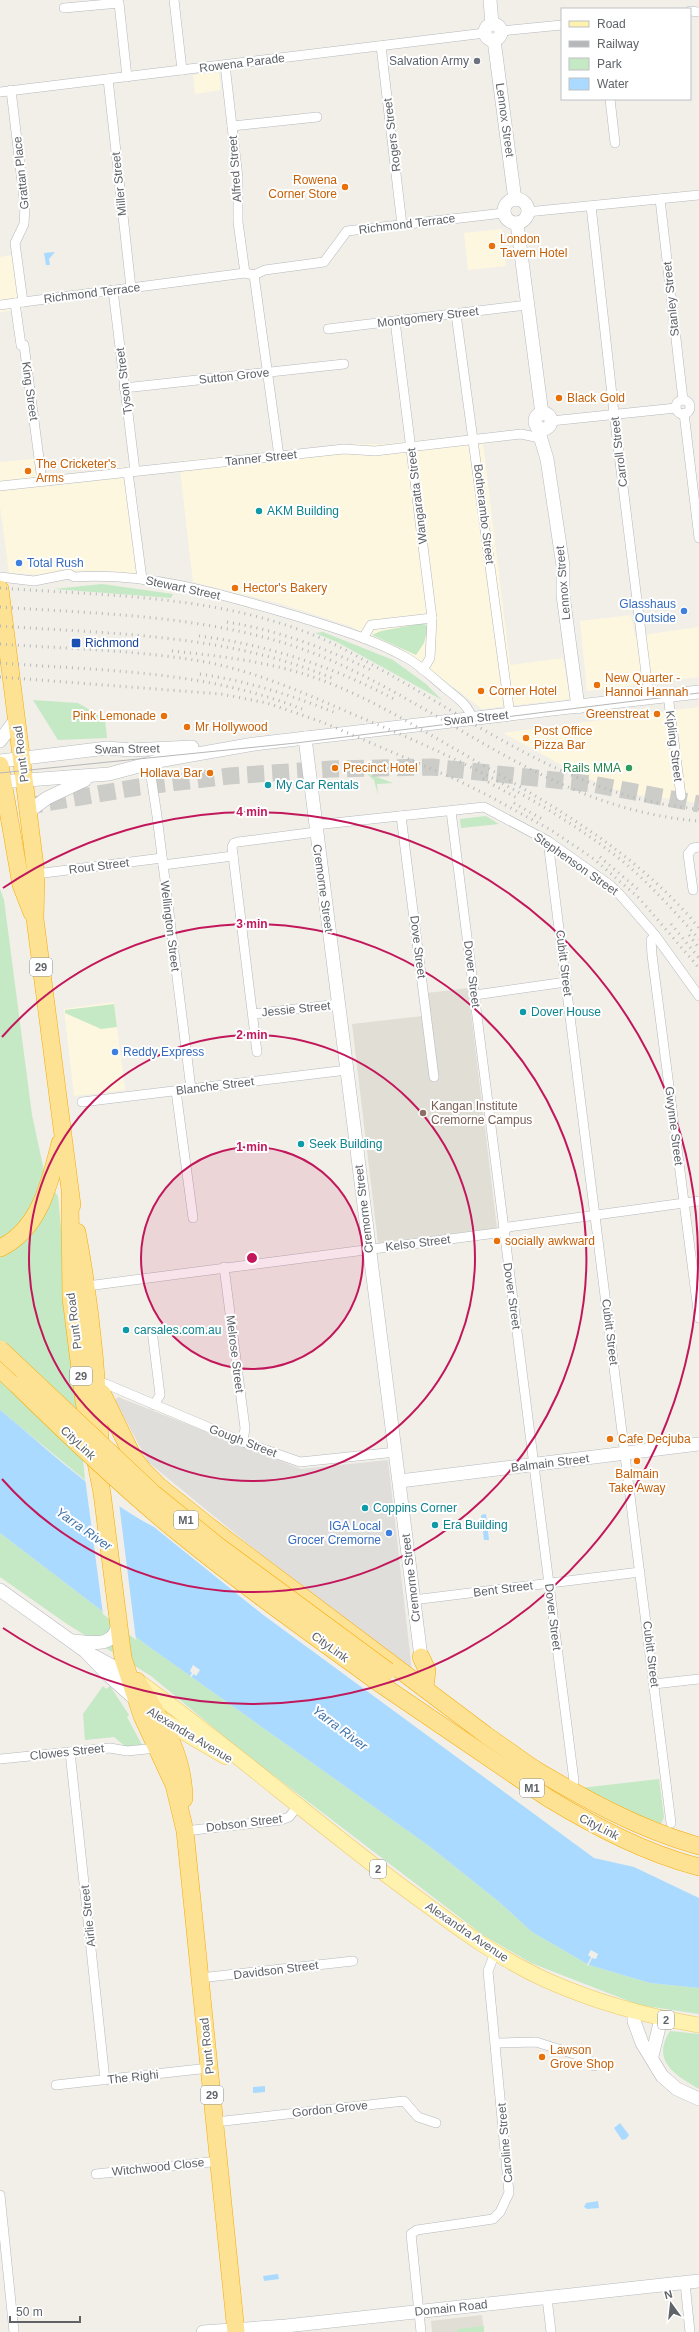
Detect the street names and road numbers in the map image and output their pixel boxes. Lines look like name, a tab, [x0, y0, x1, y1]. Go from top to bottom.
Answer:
street label: Rowena Parade	[198, 51, 286, 75]
street label: Lennox Street	[493, 82, 517, 159]
street label: Rogers Street	[380, 97, 403, 173]
street label: Grattan Place	[10, 135, 32, 210]
street label: Alfred Street	[226, 135, 244, 203]
street label: Miller Street	[109, 151, 129, 217]
street label: Richmond Terrace	[358, 211, 456, 237]
street label: Stanley Street	[660, 260, 682, 337]
street label: Richmond Terrace	[43, 280, 141, 306]
street label: Montgomery Street	[377, 304, 480, 330]
street label: Tyson Street	[113, 346, 135, 415]
street label: King Street	[19, 361, 41, 422]
street label: Sutton Grove	[198, 365, 270, 387]
street label: Carroll Street	[608, 415, 630, 488]
street label: Wangaratta Street	[404, 446, 430, 545]
street label: Tanner Street	[224, 447, 298, 469]
street label: Botherambo Street	[471, 463, 497, 565]
street label: Lennox Street	[553, 545, 573, 621]
street label: Stewart Street	[144, 573, 222, 603]
street label: Swan Street	[443, 708, 510, 728]
street label: Kipling Street	[663, 710, 685, 783]
street label: Punt Road	[11, 725, 31, 783]
street label: Swan Street	[94, 741, 160, 757]
street label: Stephenson Street	[531, 830, 621, 899]
street label: Cremorne Street	[310, 843, 336, 934]
street label: Rout Street	[68, 855, 131, 877]
street label: Wellington Street	[157, 880, 183, 973]
street label: Dove Street	[407, 915, 429, 980]
street label: Cubitt Street	[553, 929, 575, 998]
street label: Dover Street	[461, 940, 483, 1009]
road number: 29	[30, 958, 52, 976]
street label: Jessie Street	[261, 998, 332, 1020]
street label: Blanche Street	[175, 1074, 256, 1098]
street label: Gwynne Street	[662, 1086, 686, 1167]
street label: Cremorne Street	[352, 1163, 376, 1254]
street label: Kelso Street	[385, 1232, 452, 1254]
street label: Dover Street	[500, 1262, 524, 1331]
street label: Punt Road	[64, 1292, 84, 1350]
street label: Cubitt Street	[599, 1298, 621, 1367]
street label: Melrose Street	[223, 1314, 247, 1394]
road number: 29	[70, 1367, 92, 1385]
street label: Gough Street	[207, 1422, 279, 1461]
street label: CityLink	[58, 1423, 99, 1463]
street label: Balmain Street	[510, 1451, 591, 1475]
road number: M1	[174, 1511, 198, 1529]
street label: Cremorne Street	[399, 1532, 423, 1623]
street label: Bent Street	[472, 1578, 534, 1600]
street label: Dover Street	[542, 1583, 564, 1652]
street label: Cubitt Street	[640, 1620, 662, 1689]
street label: CityLink	[309, 1629, 352, 1666]
street label: Alexandra Avenue	[145, 1704, 236, 1766]
street label: Clowes Street	[29, 1741, 106, 1763]
road number: M1	[520, 1779, 544, 1797]
street label: Dobson Street	[205, 1811, 284, 1835]
street label: CityLink	[577, 1811, 622, 1843]
road number: 2	[370, 1860, 386, 1878]
street label: Airlie Street	[78, 1884, 98, 1948]
street label: Alexandra Avenue	[423, 1899, 511, 1965]
street label: Davidson Street	[233, 1958, 320, 1982]
road number: 2	[658, 2011, 674, 2029]
street label: Punt Road	[197, 2017, 217, 2075]
street label: The Righi	[107, 2067, 159, 2087]
road number: 29	[201, 2086, 223, 2104]
street label: Gordon Grove	[291, 2098, 369, 2120]
street label: Caroline Street	[494, 2102, 515, 2183]
street label: Witchwood Close	[111, 2155, 205, 2179]
street label: Domain Road	[414, 2297, 488, 2319]

